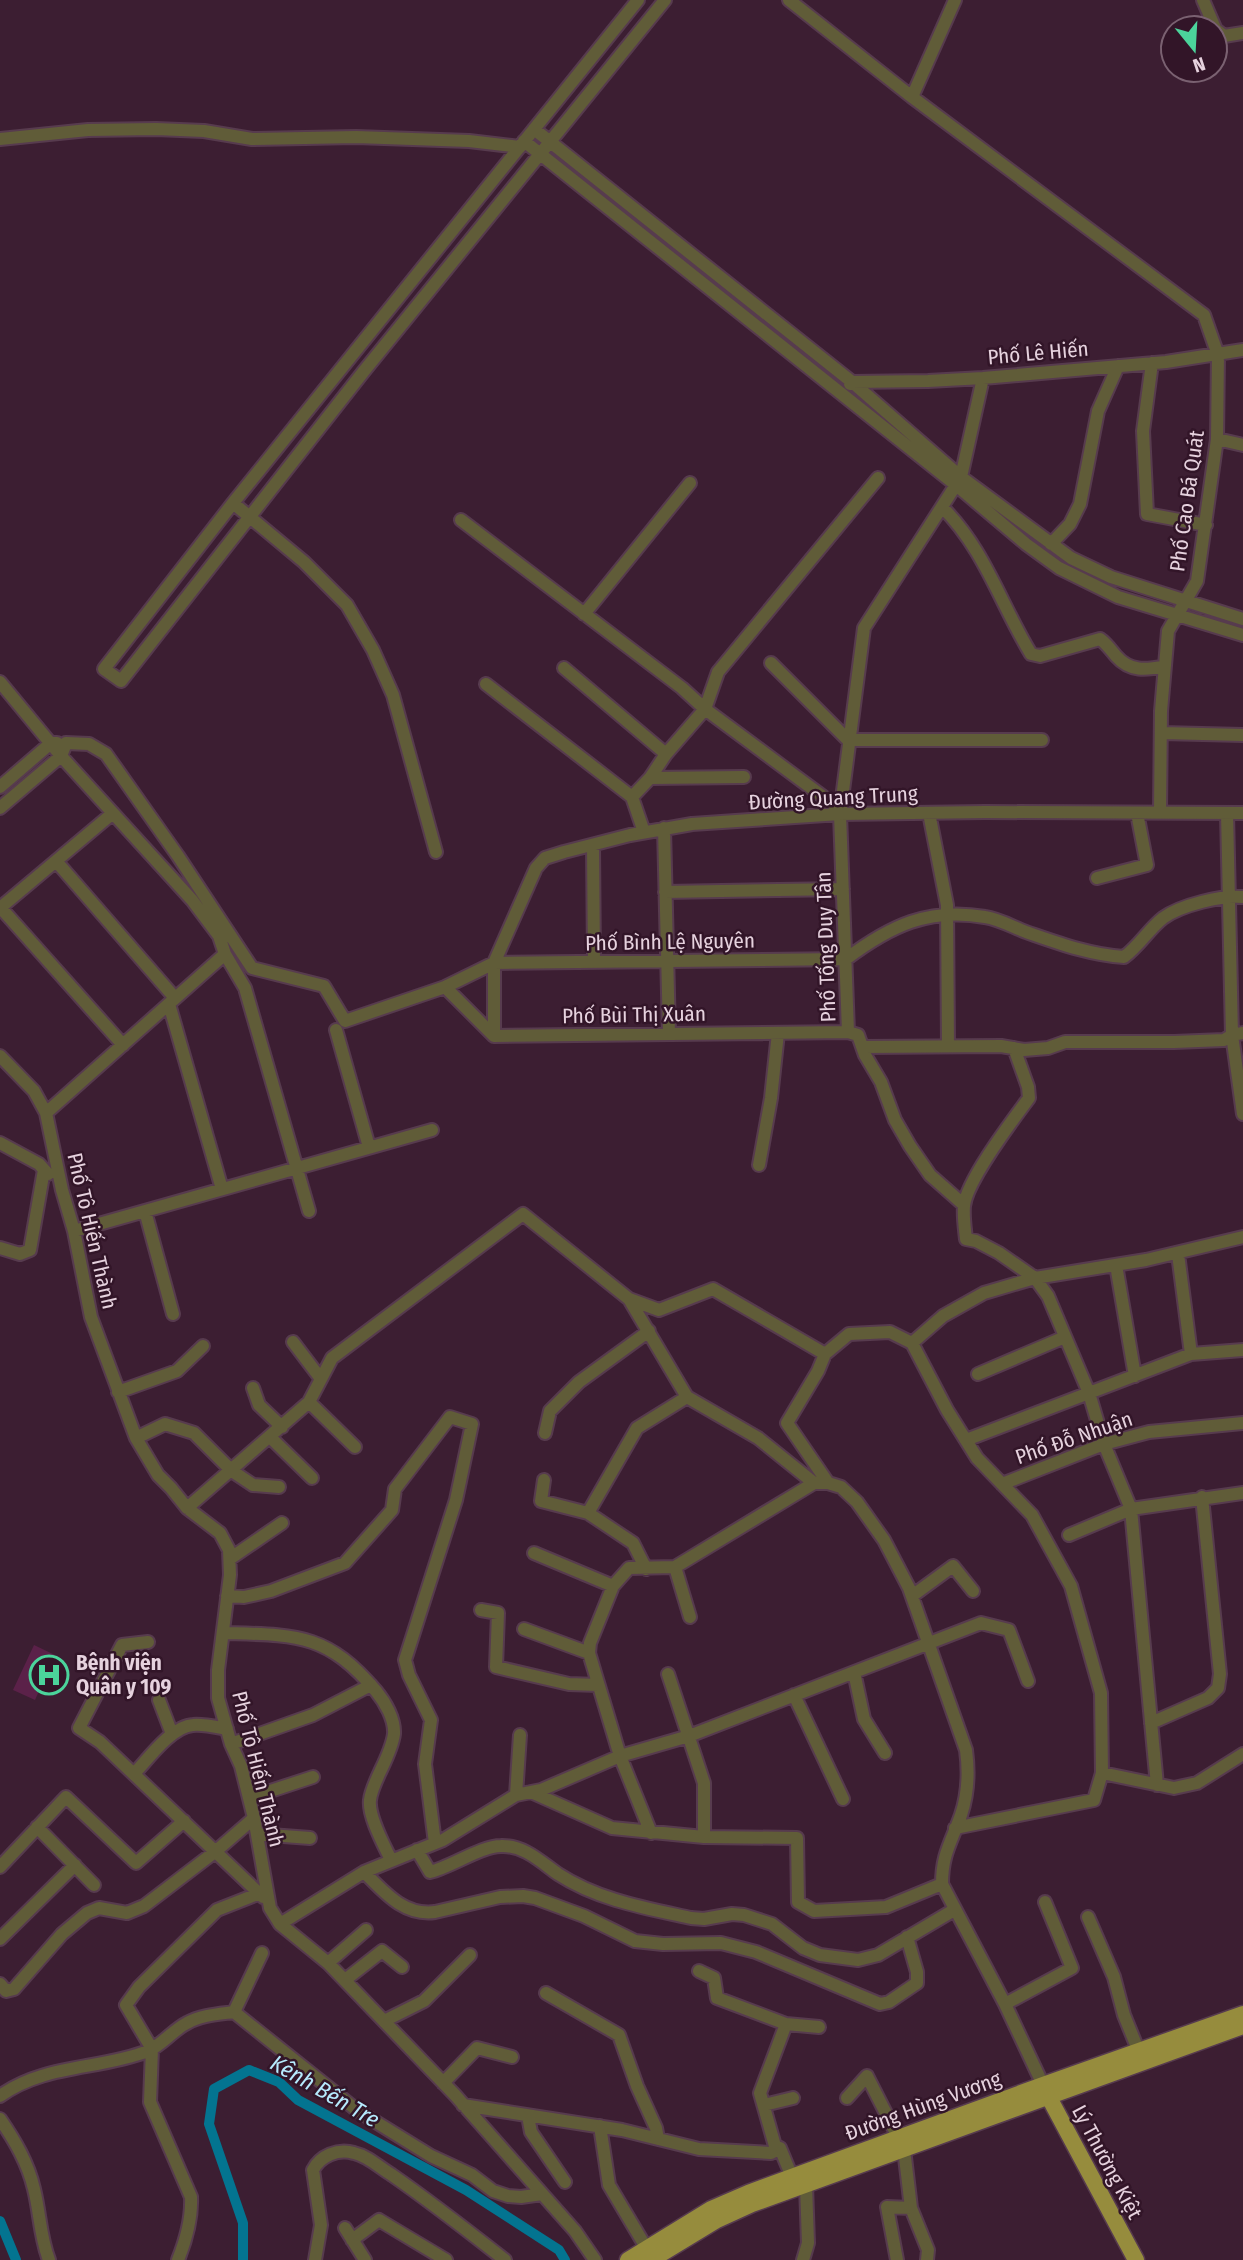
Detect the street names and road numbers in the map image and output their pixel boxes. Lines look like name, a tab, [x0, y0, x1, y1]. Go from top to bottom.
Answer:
street label: Phố Lê Hiến	[986, 336, 1090, 370]
street label: Phố Cao Bá Quát	[1164, 429, 1210, 573]
street label: Đường Quang Trung	[748, 781, 918, 815]
street label: Phố Tống Duy Tân	[810, 871, 842, 1023]
street label: Phố Bình Lệ Nguyên	[585, 928, 755, 956]
street label: Phố Bùi Thị Xuân	[562, 1001, 706, 1029]
street label: Phố Tô Hiến Thành	[61, 1150, 123, 1312]
street label: Phố Đỗ Nhuận	[1012, 1406, 1136, 1470]
street label: Phố Tô Hiến Thành	[226, 1688, 290, 1850]
street label: Đường Hùng Vương	[841, 2066, 1005, 2146]
street label: Lý Thường Kiệt	[1066, 2101, 1148, 2223]

